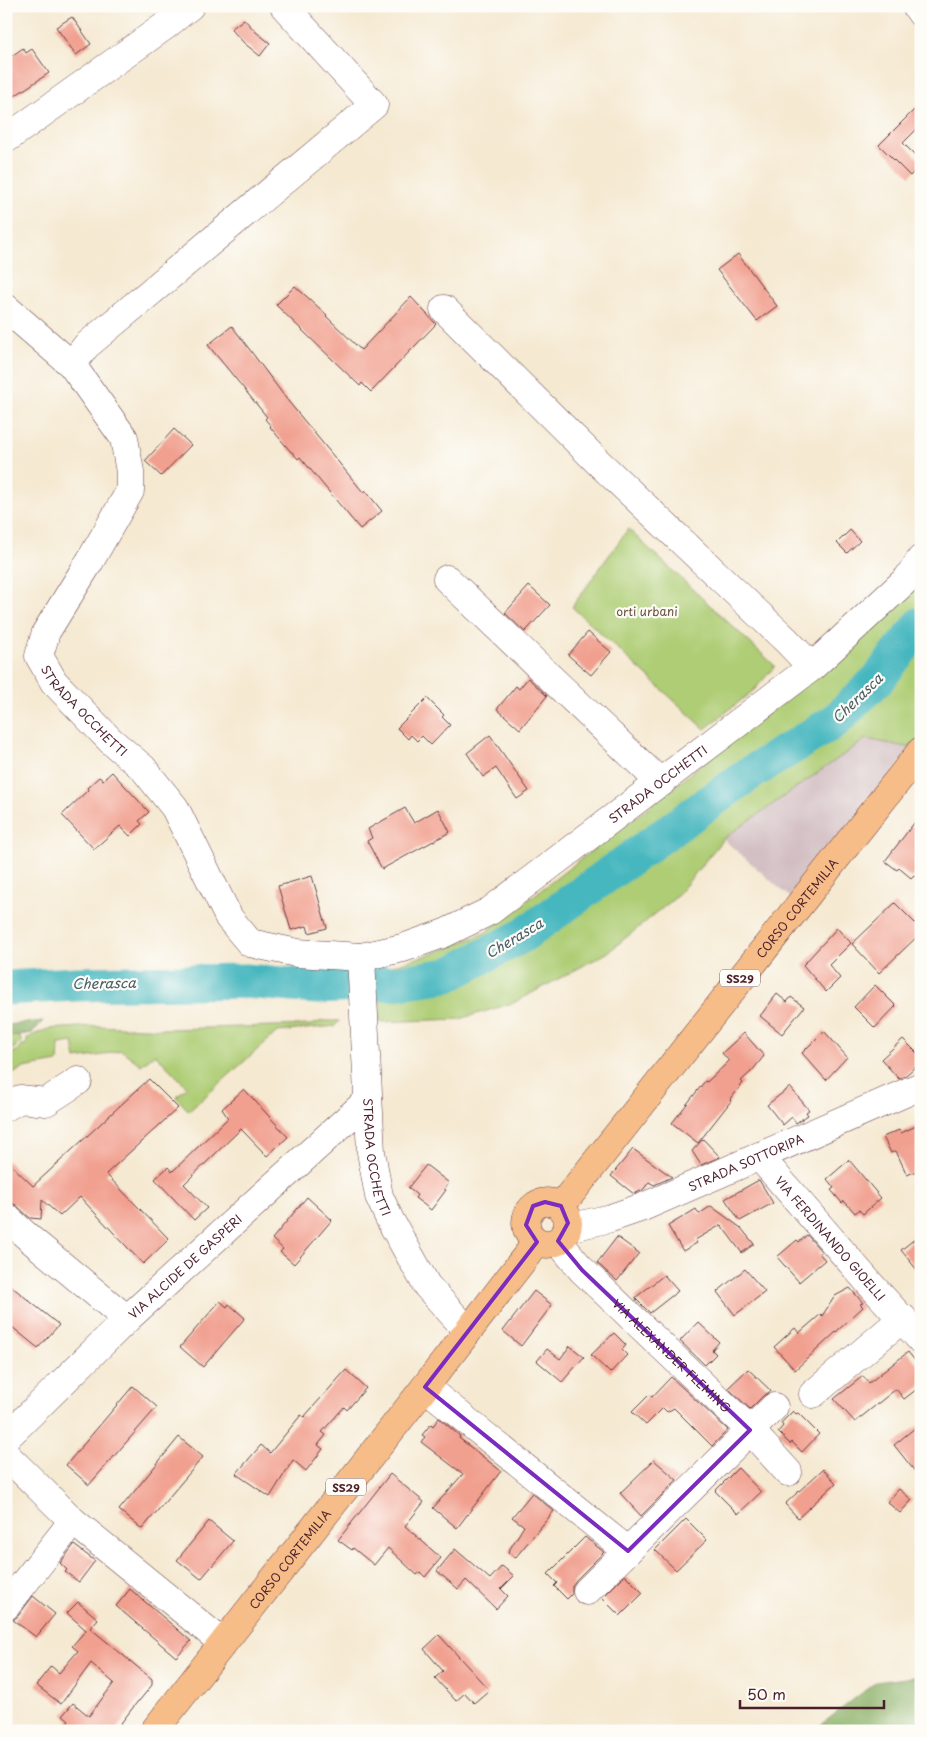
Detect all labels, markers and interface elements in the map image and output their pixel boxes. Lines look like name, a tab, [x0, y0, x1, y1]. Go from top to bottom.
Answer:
park label: orti urbani	[616, 602, 678, 620]
street label: STRADA OCCHETTI	[37, 662, 132, 760]
water label: Cherasca	[827, 667, 888, 728]
street label: STRADA OCCHETTI	[605, 741, 711, 827]
street label: CORSO CORTEMILIA	[752, 854, 842, 962]
water label: Cherasca	[481, 912, 548, 963]
road number: SS29	[720, 970, 760, 986]
water label: Cherasca	[72, 972, 137, 994]
street label: STRADA OCCHETTI	[359, 1098, 396, 1219]
street label: STRADA SOTTORIPA	[685, 1129, 807, 1195]
street label: VIA FERDINANDO GIOELLI	[771, 1172, 890, 1305]
street label: VIA ALCIDE DE GASPERI	[124, 1210, 246, 1323]
street label: VIA ALEXANDER FLEMING	[608, 1295, 736, 1417]
road number: SS29	[326, 1478, 366, 1495]
street label: CORSO CORTEMILIA	[244, 1505, 335, 1613]
scale bar	[740, 1677, 883, 1709]
text: 50 m	[747, 1682, 786, 1705]

